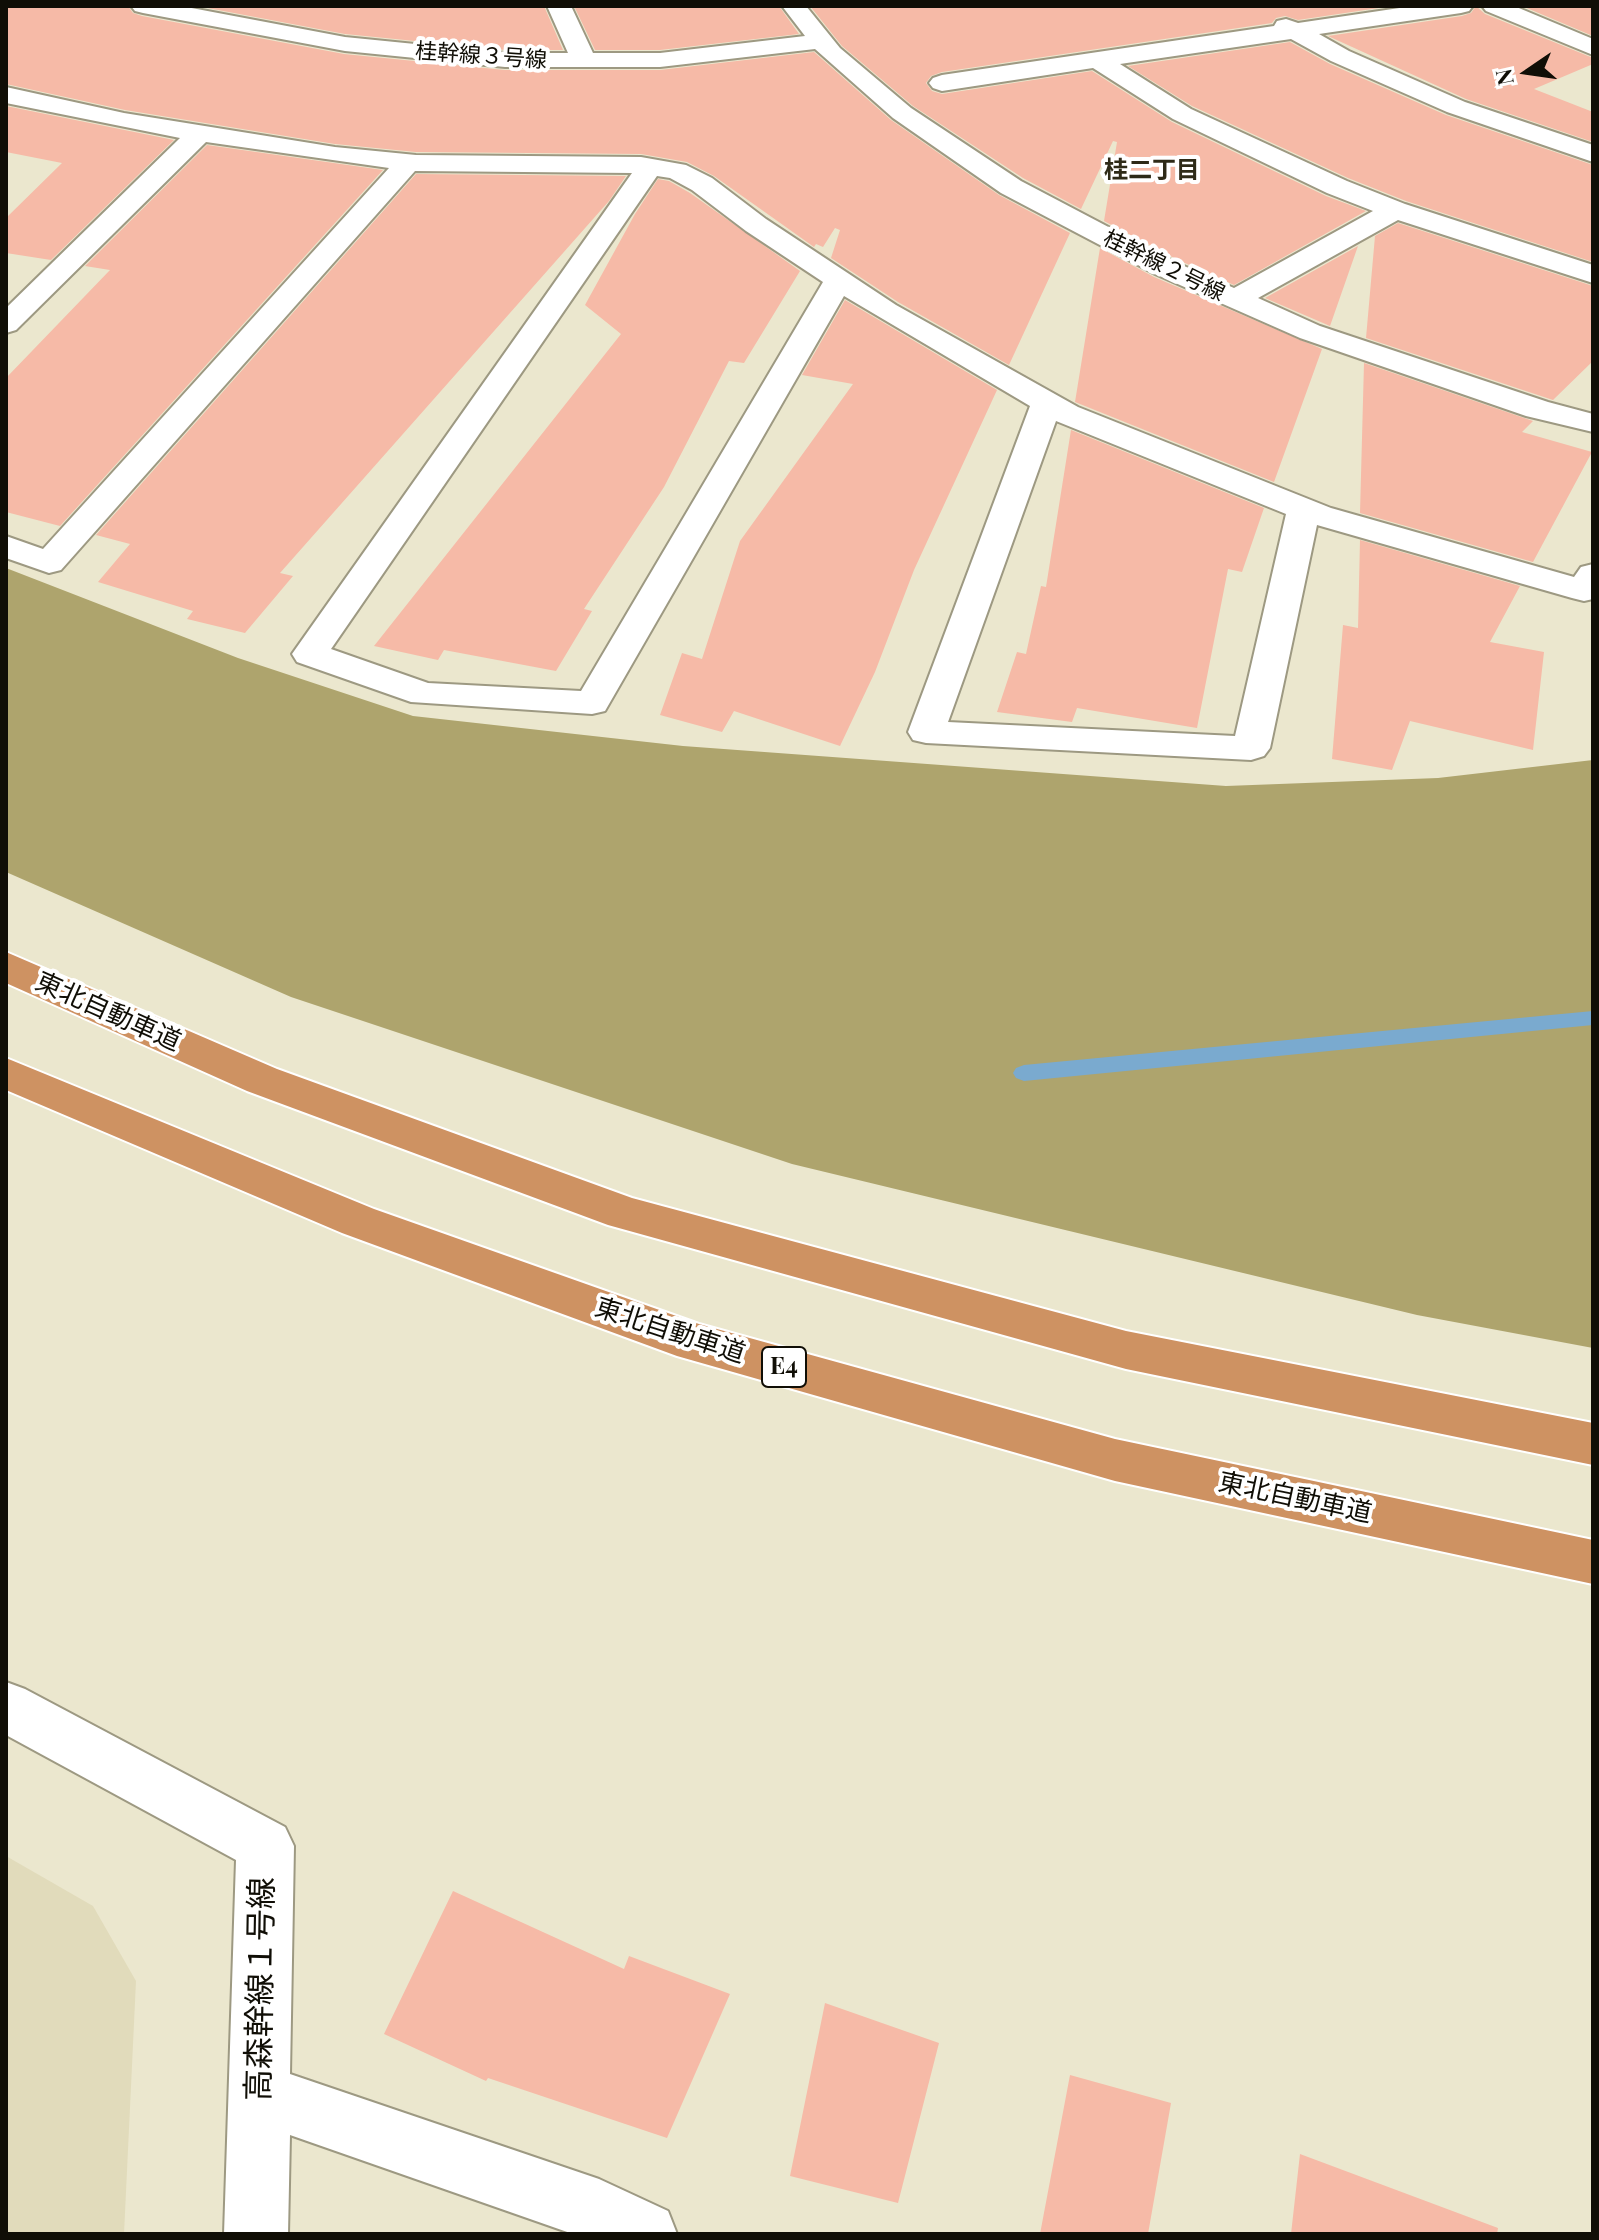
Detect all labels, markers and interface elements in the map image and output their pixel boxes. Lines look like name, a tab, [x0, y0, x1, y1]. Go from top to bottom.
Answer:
north arrow	[1487, 32, 1567, 112]
street label: 桂幹線３号線	[414, 38, 548, 74]
text: N	[1487, 66, 1520, 89]
district label: 桂二丁目	[1104, 157, 1200, 185]
street label: 桂幹線２号線	[1099, 225, 1229, 307]
street label: 東北自動車道	[30, 966, 186, 1058]
street label: 東北自動車道	[591, 1292, 749, 1370]
road number: E4	[762, 1347, 806, 1387]
street label: 東北自動車道	[1215, 1467, 1375, 1529]
street label: 高森幹線１号線	[240, 1877, 282, 2101]

